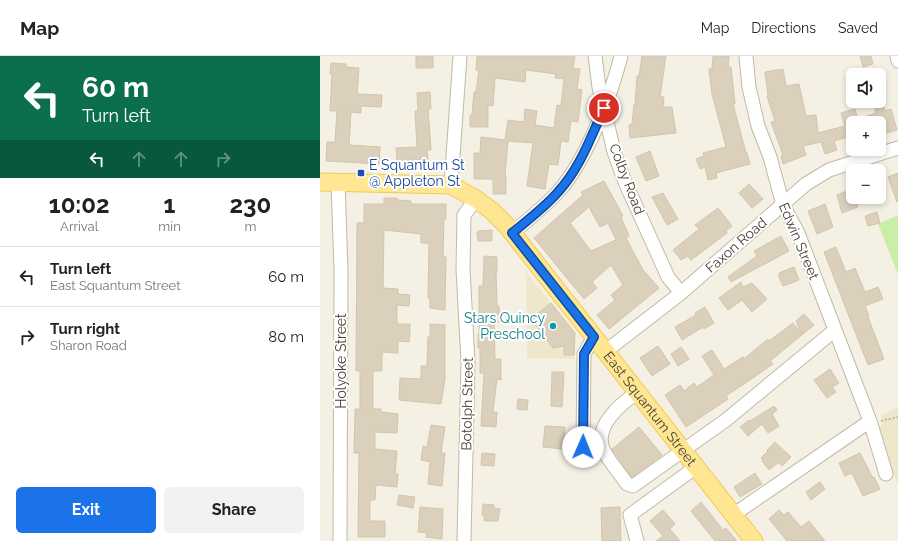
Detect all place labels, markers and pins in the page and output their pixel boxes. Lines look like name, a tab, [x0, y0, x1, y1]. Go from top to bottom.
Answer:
pin	[587, 91, 621, 125]
place label: E Squantum St @ Appleton St	[369, 157, 465, 189]
marker: E Squantum St @ Appleton St	[356, 168, 366, 178]
place label: Stars Quincy Preschool	[464, 310, 545, 342]
marker: Stars Quincy Preschool	[548, 321, 558, 331]

